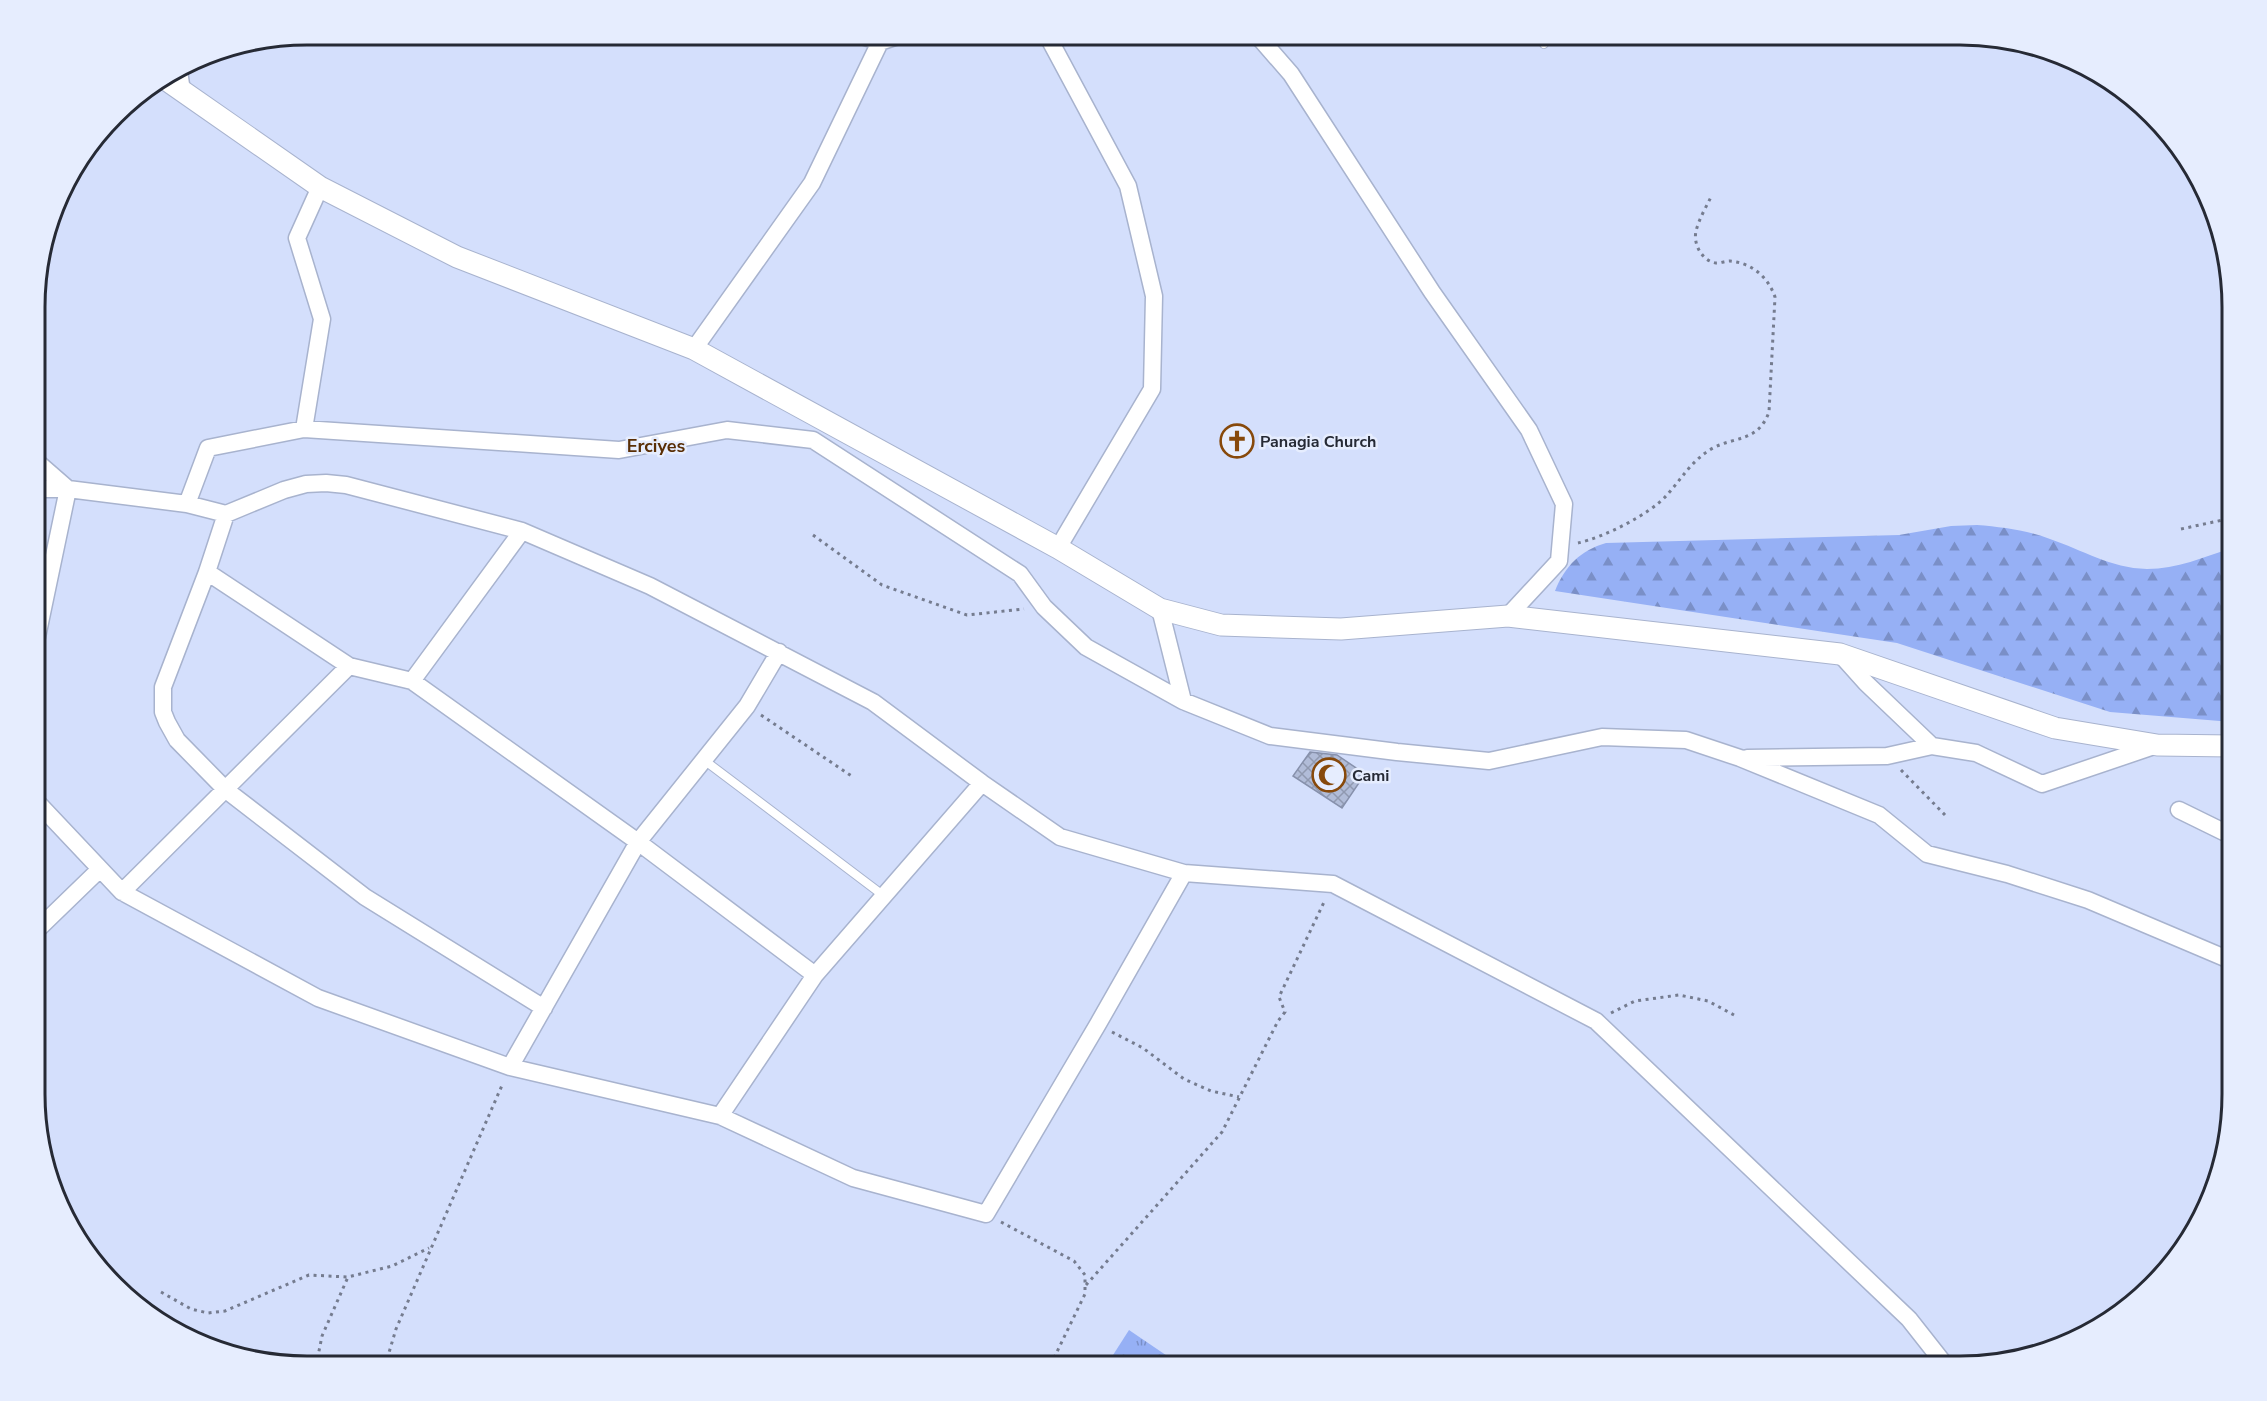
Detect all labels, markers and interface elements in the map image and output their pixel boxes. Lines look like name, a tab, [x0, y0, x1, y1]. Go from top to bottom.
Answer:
church icon: Panagia Church	[1219, 423, 1255, 459]
place label: Panagia Church	[1260, 431, 1376, 453]
district label: Erciyes	[627, 434, 685, 458]
mosque icon: Cami	[1311, 757, 1347, 793]
place label: Cami	[1352, 765, 1389, 787]

